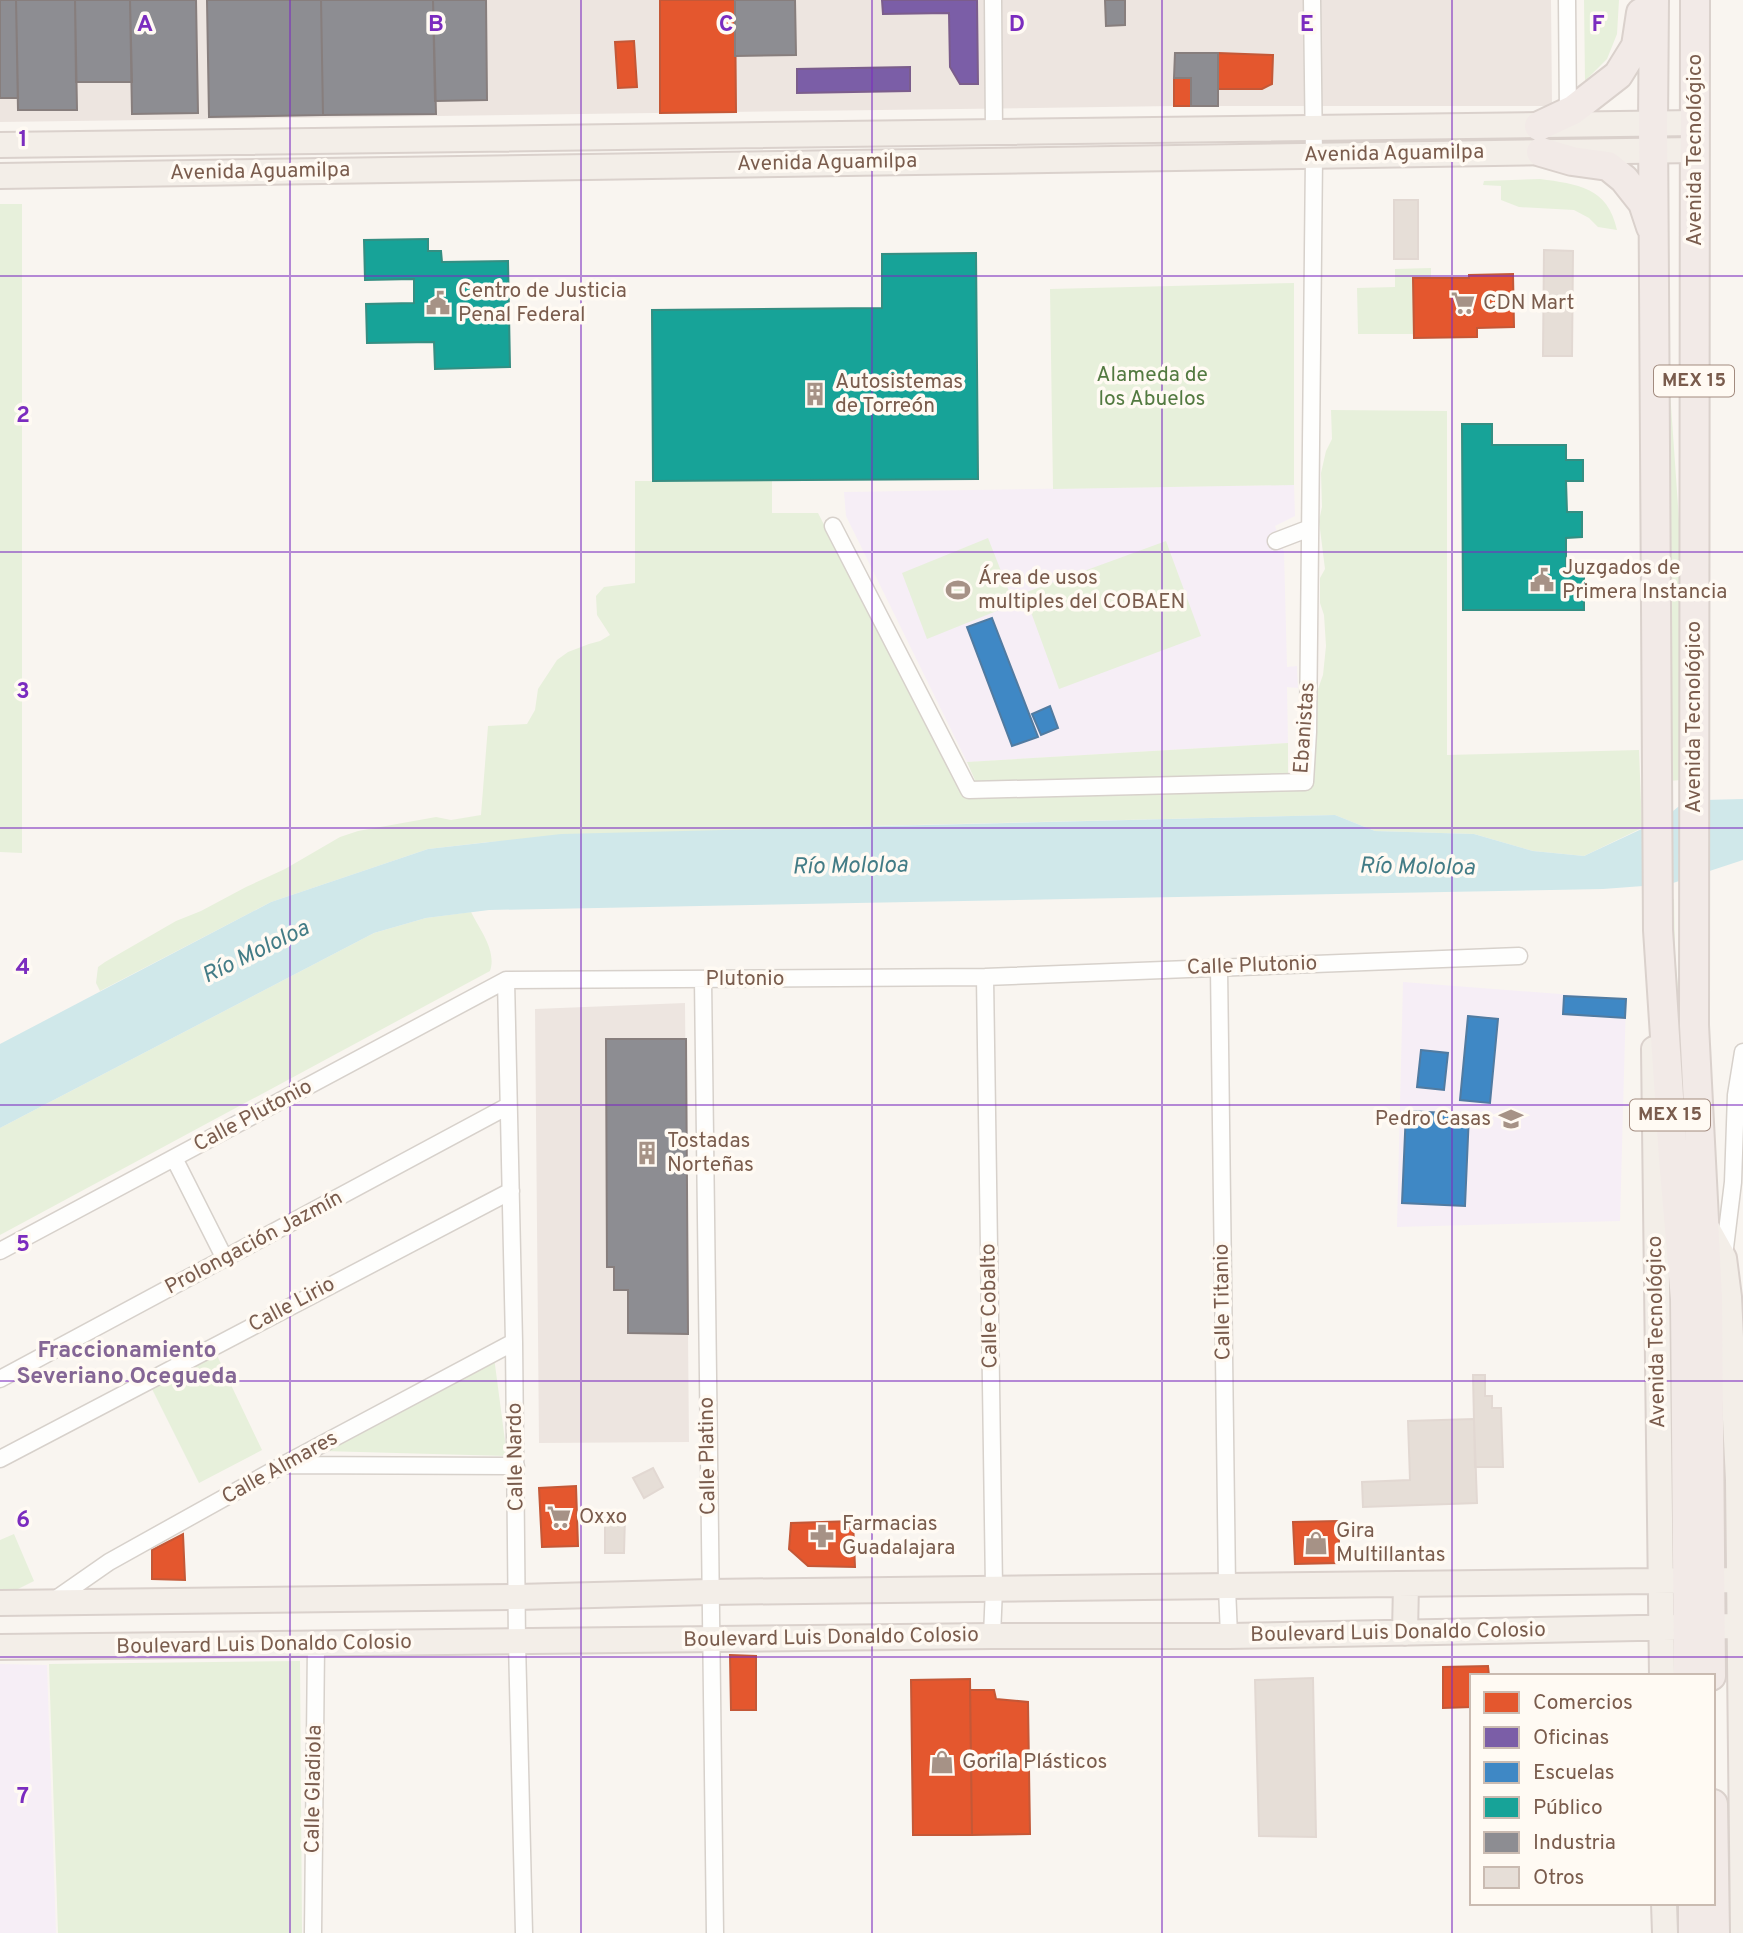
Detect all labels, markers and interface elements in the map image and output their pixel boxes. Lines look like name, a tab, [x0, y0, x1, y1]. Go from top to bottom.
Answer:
text: A	[137, 11, 153, 40]
text: B	[428, 11, 444, 40]
text: C	[719, 11, 733, 40]
text: D	[1009, 11, 1025, 40]
text: E	[1300, 11, 1314, 40]
text: F	[1591, 11, 1605, 40]
street label: Avenida Tecnológico	[1682, 54, 1709, 246]
text: 1	[18, 126, 28, 155]
street label: Avenida Aguamilpa	[1304, 139, 1484, 169]
street label: Avenida Aguamilpa	[737, 148, 917, 178]
street label: Avenida Aguamilpa	[170, 157, 350, 187]
place label: Centro de Justicia Penal Federal	[458, 278, 627, 329]
public building icon: Centro de Justicia Penal Federal	[424, 289, 452, 317]
supermarket icon: CDN Mart	[1449, 289, 1477, 317]
place label: CDN Mart	[1483, 290, 1574, 317]
park label: Alameda de los Abuelos	[1096, 362, 1208, 413]
road number: MEX 15	[1654, 366, 1734, 396]
place label: Autosistemas de Torreón	[835, 369, 963, 420]
building icon: Autosistemas de Torreón	[801, 380, 829, 408]
text: 2	[16, 402, 30, 431]
place label: Juzgados de Primera Instancia	[1562, 555, 1727, 606]
place label: Área de usos multiples del COBAEN	[978, 564, 1185, 616]
public building icon: Juzgados de Primera Instancia	[1528, 566, 1556, 594]
sports icon: Área de usos multiples del COBAEN	[944, 576, 972, 604]
street label: Avenida Tecnológico	[1681, 621, 1708, 813]
text: 3	[16, 678, 30, 707]
street label: Ebanistas	[1288, 681, 1322, 775]
water label: Río Mololoa	[792, 851, 908, 883]
water label: Río Mololoa	[1359, 852, 1475, 884]
water label: Río Mololoa	[198, 915, 314, 991]
street label: Calle Plutonio	[1186, 950, 1318, 982]
text: 4	[16, 954, 30, 983]
street label: Plutonio	[706, 966, 784, 993]
street label: Calle Plutonio	[189, 1073, 317, 1159]
road number: MEX 15	[1630, 1100, 1710, 1130]
school or university icon: Pedro Casas	[1497, 1105, 1525, 1133]
place label: Pedro Casas	[1375, 1106, 1491, 1133]
place label: Tostadas Norteñas	[667, 1128, 754, 1179]
building icon: Tostadas Norteñas	[633, 1139, 661, 1167]
street label: Prolongación Jazmín	[160, 1185, 348, 1301]
text: 5	[16, 1231, 30, 1260]
street label: Avenida Tecnológico	[1642, 1235, 1672, 1429]
street label: Calle Cobalto	[975, 1243, 1005, 1369]
street label: Calle Titanio	[1208, 1244, 1238, 1360]
street label: Calle Lirio	[244, 1271, 340, 1339]
district label: Fraccionamiento Severiano Ocegueda	[17, 1337, 237, 1392]
street label: Calle Platino	[693, 1397, 723, 1515]
street label: Calle Nardo	[502, 1402, 530, 1512]
street label: Calle Almares	[217, 1425, 343, 1511]
supermarket icon: Oxxo	[545, 1503, 573, 1531]
place label: Oxxo	[579, 1504, 627, 1531]
text: 6	[16, 1507, 30, 1536]
place label: Farmacias Guadalajara	[842, 1511, 955, 1562]
place label: Gira Multillantas	[1336, 1518, 1446, 1569]
pharmacy icon: Farmacias Guadalajara	[808, 1522, 836, 1550]
shop icon: Gira Multillantas	[1302, 1529, 1330, 1557]
street label: Boulevard Luis Donaldo Colosio	[1250, 1617, 1546, 1649]
street label: Boulevard Luis Donaldo Colosio	[683, 1622, 979, 1654]
street label: Boulevard Luis Donaldo Colosio	[116, 1629, 412, 1661]
legend	[1470, 1674, 1715, 1905]
text: Comercios	[1533, 1690, 1633, 1717]
street label: Calle Gladiola	[299, 1724, 329, 1854]
text: Oficinas	[1533, 1725, 1609, 1752]
shop icon: Gorila Plásticos	[928, 1748, 956, 1776]
place label: Gorila Plásticos	[962, 1749, 1107, 1776]
text: Escuelas	[1533, 1760, 1615, 1787]
text: 7	[17, 1783, 29, 1812]
text: Público	[1533, 1795, 1603, 1822]
text: Industria	[1533, 1830, 1616, 1857]
text: Otros	[1533, 1865, 1584, 1892]

